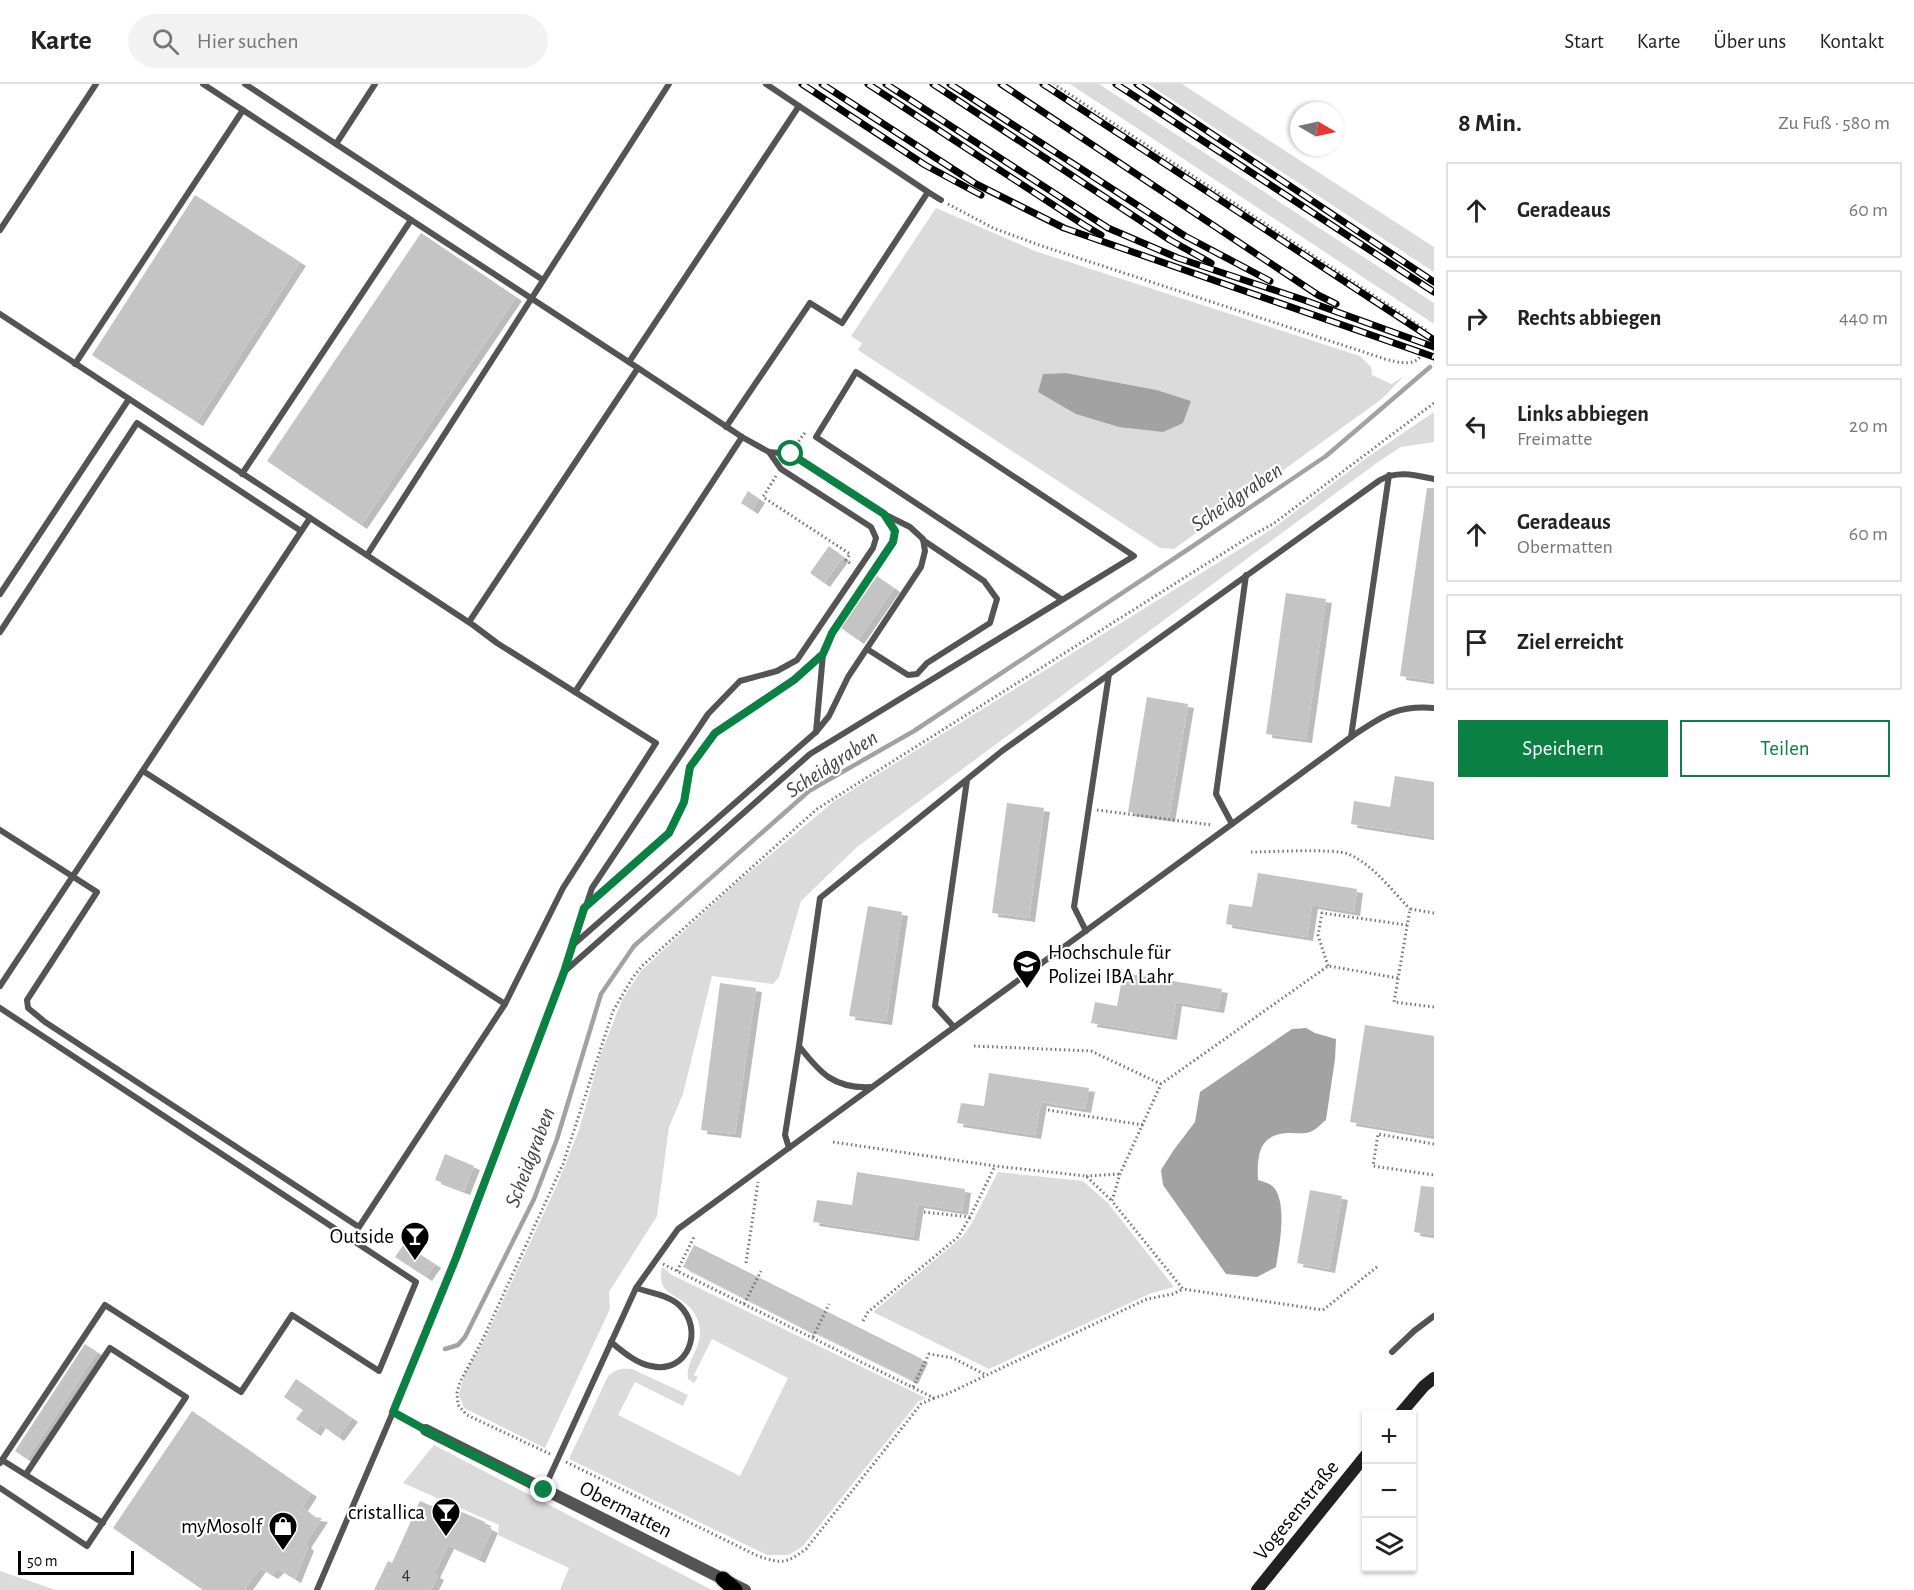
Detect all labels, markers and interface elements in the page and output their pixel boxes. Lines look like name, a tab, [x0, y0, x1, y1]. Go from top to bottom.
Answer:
search box	[128, 14, 548, 68]
icon: search	[149, 25, 182, 58]
text: Karte	[30, 27, 92, 55]
text: Hier suchen	[197, 30, 299, 52]
text: Start	[1564, 31, 1604, 52]
text: Karte	[1637, 31, 1680, 52]
text: Über uns	[1713, 31, 1786, 52]
text: Kontakt	[1819, 31, 1884, 52]
north arrow	[1290, 102, 1344, 156]
text: 8 Min.	[1458, 110, 1522, 136]
text: Zu Fuß · 580 m	[1778, 113, 1890, 133]
icon: ahead	[1460, 194, 1493, 227]
text: Geradeaus	[1517, 199, 1611, 221]
text: 60 m	[1849, 200, 1888, 220]
icon: right	[1460, 302, 1493, 335]
text: Rechts abbiegen	[1517, 307, 1661, 329]
text: 440 m	[1839, 308, 1888, 328]
text: Links abbiegen	[1517, 403, 1649, 425]
icon: left	[1460, 410, 1493, 443]
text: 20 m	[1849, 416, 1888, 436]
text: Freimatte	[1517, 429, 1592, 449]
route start	[777, 440, 803, 466]
water label: Scheidgraben	[1187, 458, 1286, 535]
text: Geradeaus	[1517, 511, 1611, 533]
icon: ahead	[1460, 518, 1493, 551]
text: 60 m	[1849, 524, 1888, 544]
text: Obermatten	[1517, 537, 1613, 557]
icon: arrive	[1460, 626, 1493, 659]
text: Ziel erreicht	[1517, 631, 1624, 653]
button: Speichern	[1458, 720, 1668, 777]
button: Teilen	[1680, 720, 1890, 777]
water label: Scheidgraben	[782, 726, 881, 802]
place label: Hochschule für Polizei IBA Lahr	[1048, 942, 1174, 987]
school or university icon: Hochschule für Polizei IBA Lahr	[1011, 948, 1043, 990]
water label: Scheidgraben	[501, 1105, 559, 1210]
bar icon: Outside	[399, 1220, 431, 1262]
place label: Outside	[330, 1226, 394, 1247]
map controls	[1362, 1410, 1416, 1572]
button: +	[1362, 1410, 1416, 1464]
street label: Vogesenstraße	[1250, 1456, 1343, 1564]
button: −	[1362, 1464, 1416, 1518]
route end	[530, 1476, 556, 1502]
street label: Obermatten	[576, 1477, 675, 1542]
bar icon: cristallica	[430, 1496, 462, 1538]
place label: cristallica	[348, 1502, 425, 1523]
shop icon: myMosolf	[267, 1510, 299, 1552]
place label: myMosolf	[181, 1516, 264, 1537]
button: layers	[1362, 1518, 1416, 1572]
scale bar	[18, 1548, 134, 1576]
text: 50 m	[27, 1553, 58, 1569]
house number: 4	[402, 1566, 411, 1584]

